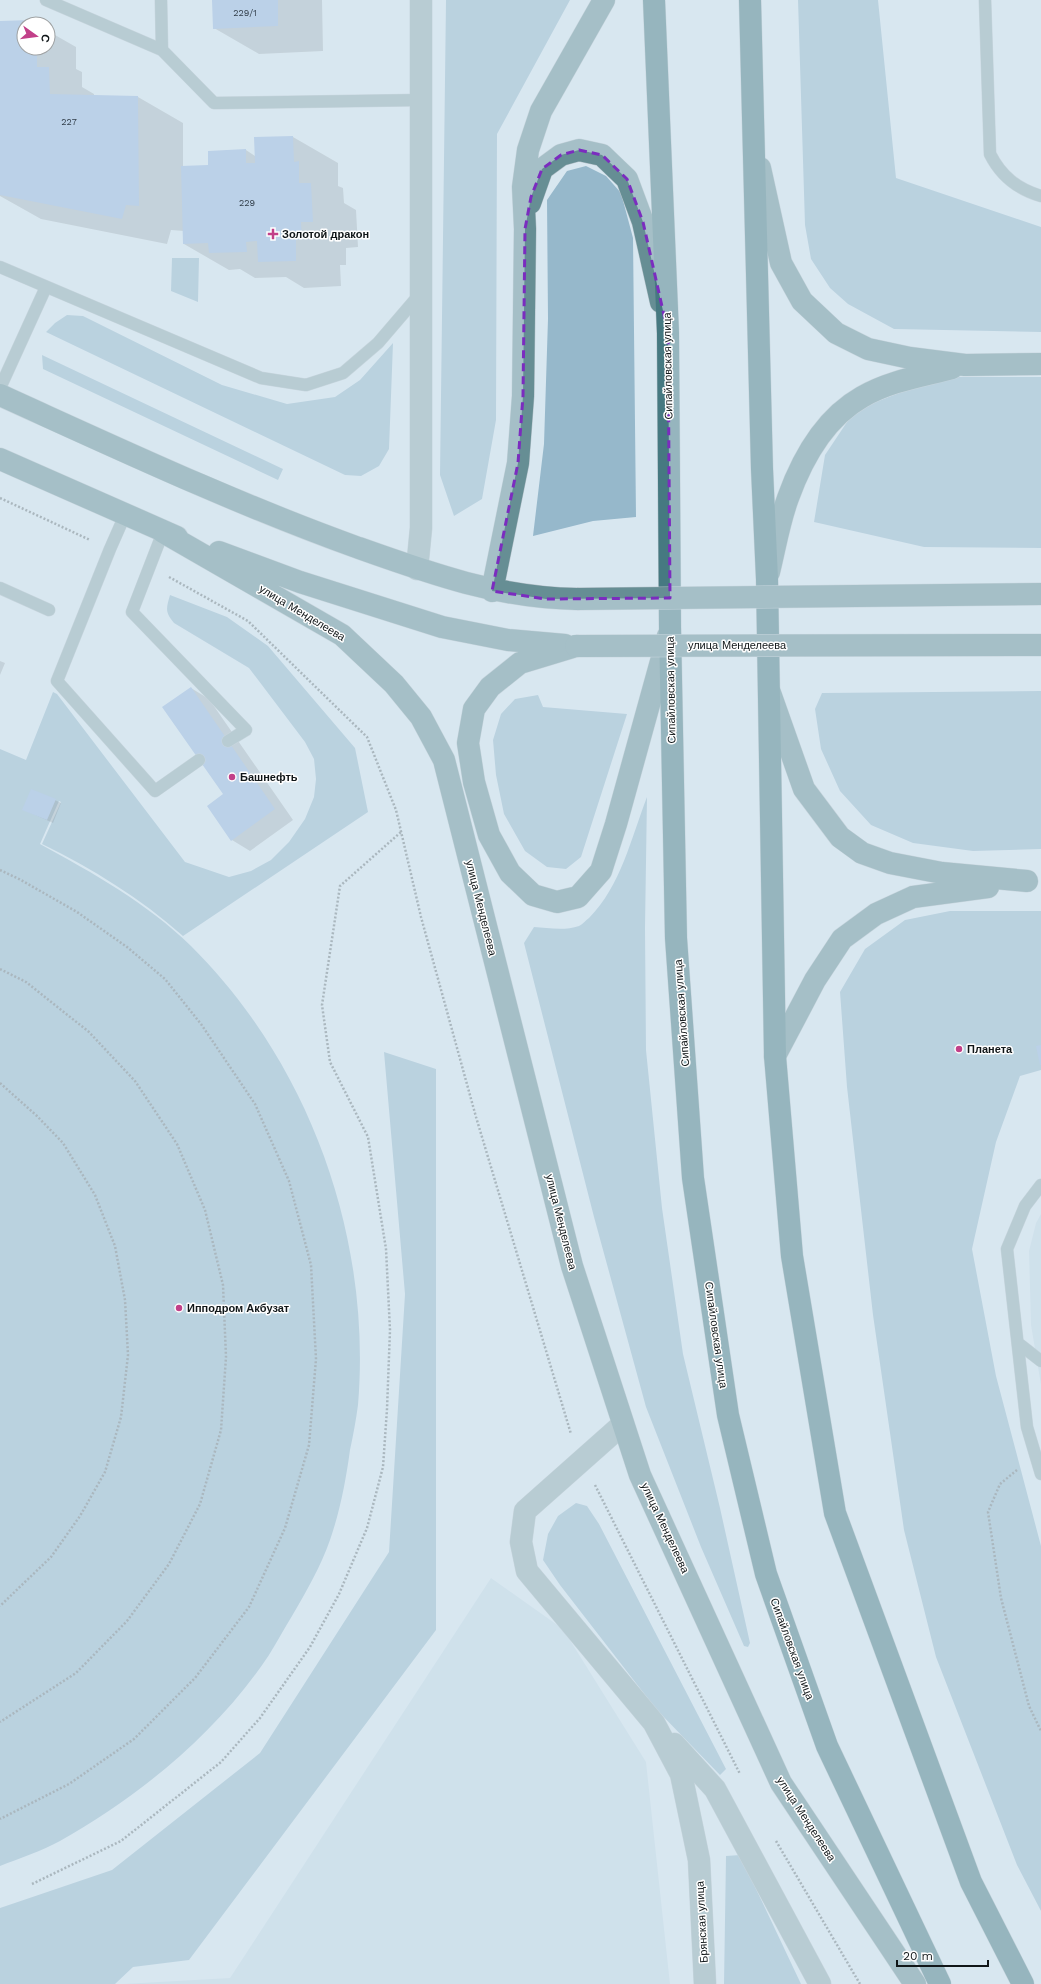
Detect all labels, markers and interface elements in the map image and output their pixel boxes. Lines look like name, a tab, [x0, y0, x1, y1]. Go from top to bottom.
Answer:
house number: 229/1	[233, 8, 257, 18]
north arrow	[16, 16, 56, 56]
text: С	[38, 33, 52, 44]
house number: 227	[61, 117, 77, 127]
house number: 229	[239, 198, 255, 208]
marker: Золотой дракон	[267, 228, 279, 240]
place label: Золотой дракон	[282, 228, 369, 241]
street label: Сипайловская улица	[661, 311, 675, 420]
street label: улица Менделеева	[257, 582, 348, 644]
street label: Сипайловская улица	[664, 635, 678, 744]
street label: улица Менделеева	[688, 639, 787, 652]
place label: Башнефть	[240, 771, 298, 784]
marker: Башнефть	[227, 772, 237, 782]
street label: улица Менделеева	[463, 859, 499, 958]
street label: Сипайловская улица	[672, 958, 692, 1067]
place label: Планета	[967, 1043, 1013, 1056]
marker: Планета	[954, 1044, 964, 1054]
street label: улица Менделеева	[543, 1173, 579, 1272]
street label: Сипайловская улица	[702, 1281, 730, 1390]
place label: Ипподром Акбузат	[187, 1302, 290, 1315]
marker: Ипподром Акбузат	[174, 1303, 184, 1313]
street label: улица Менделеева	[638, 1481, 692, 1576]
street label: Сипайловская улица	[768, 1596, 817, 1702]
street label: улица Менделеева	[774, 1774, 839, 1864]
street label: Брянская улица	[693, 1880, 711, 1963]
scale bar	[897, 1942, 988, 1968]
text: 20 m	[903, 1949, 933, 1963]

